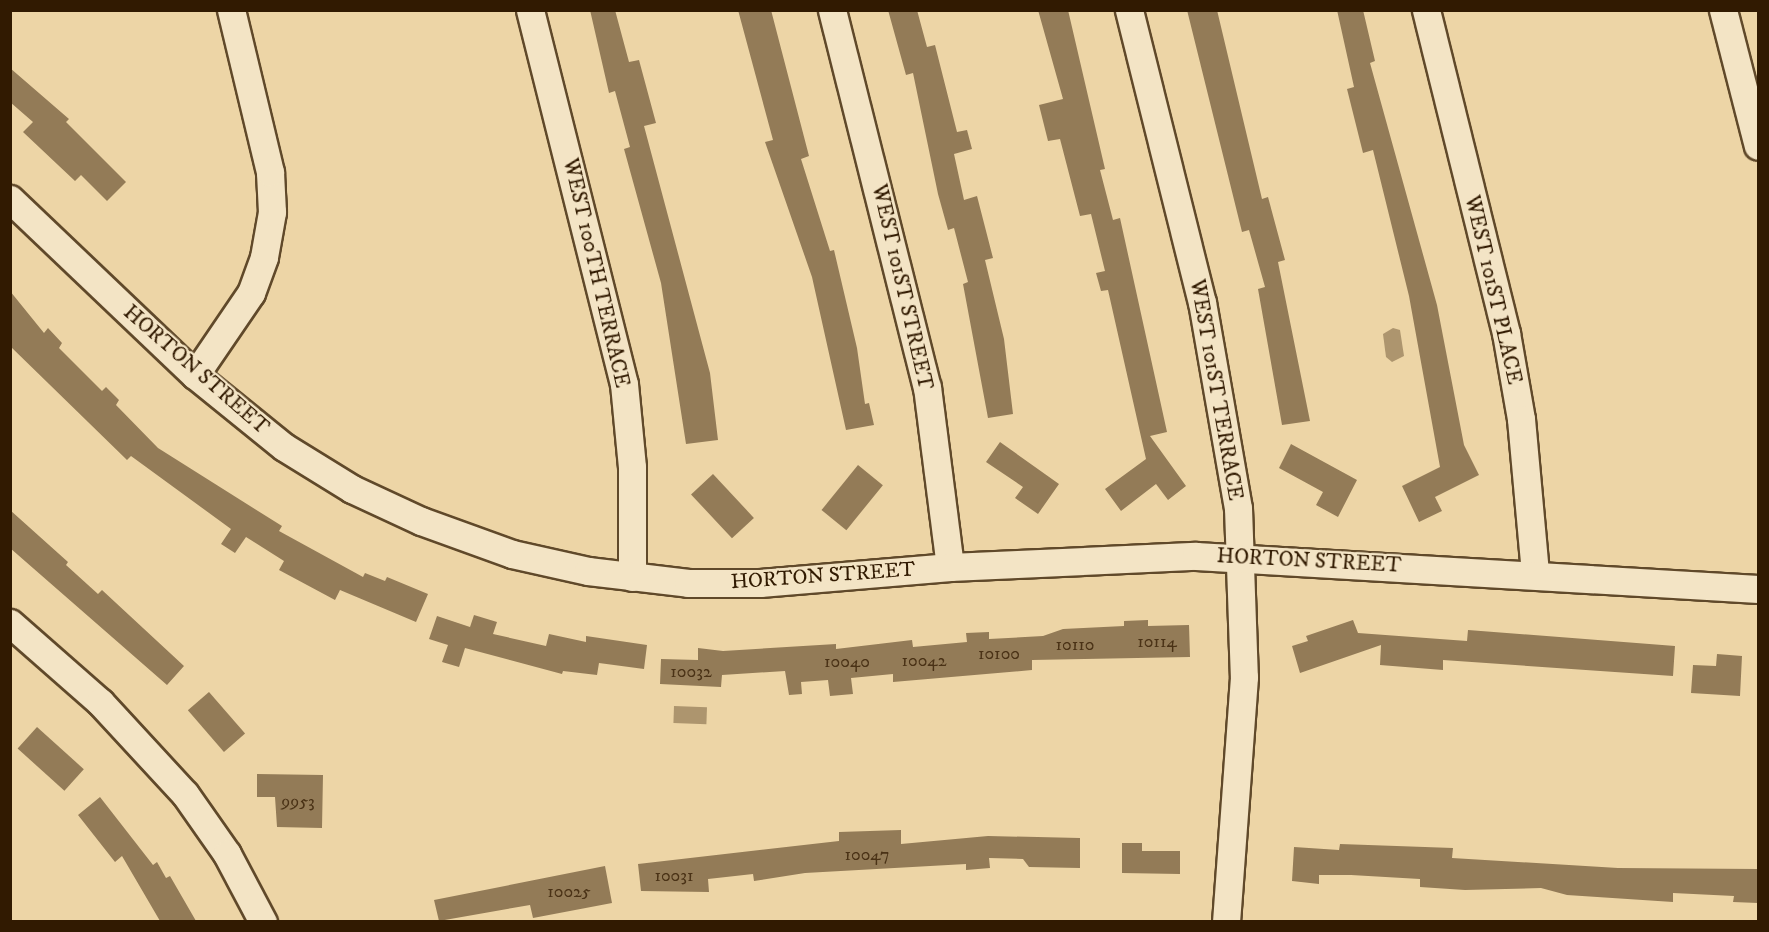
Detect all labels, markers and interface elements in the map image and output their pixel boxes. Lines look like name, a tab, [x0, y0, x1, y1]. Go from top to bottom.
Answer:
street label: WEST 100TH TERRACE	[557, 156, 635, 390]
street label: WEST 101ST STREET	[866, 182, 938, 392]
street label: WEST 101ST PLACE	[1459, 193, 1527, 387]
street label: WEST 101ST TERRACE	[1184, 277, 1248, 503]
street label: HORTON STREET	[118, 300, 274, 440]
street label: HORTON STREET	[1216, 544, 1402, 578]
street label: HORTON STREET	[730, 557, 916, 595]
house number: 10114	[1137, 631, 1177, 653]
house number: 10110	[1056, 634, 1094, 656]
house number: 10100	[978, 643, 1020, 665]
house number: 10042	[901, 650, 947, 672]
house number: 10040	[824, 651, 870, 673]
house number: 10032	[670, 661, 712, 683]
house number: 9953	[281, 791, 315, 813]
house number: 10047	[844, 844, 890, 866]
house number: 10031	[654, 865, 694, 887]
house number: 10025	[547, 881, 591, 903]

